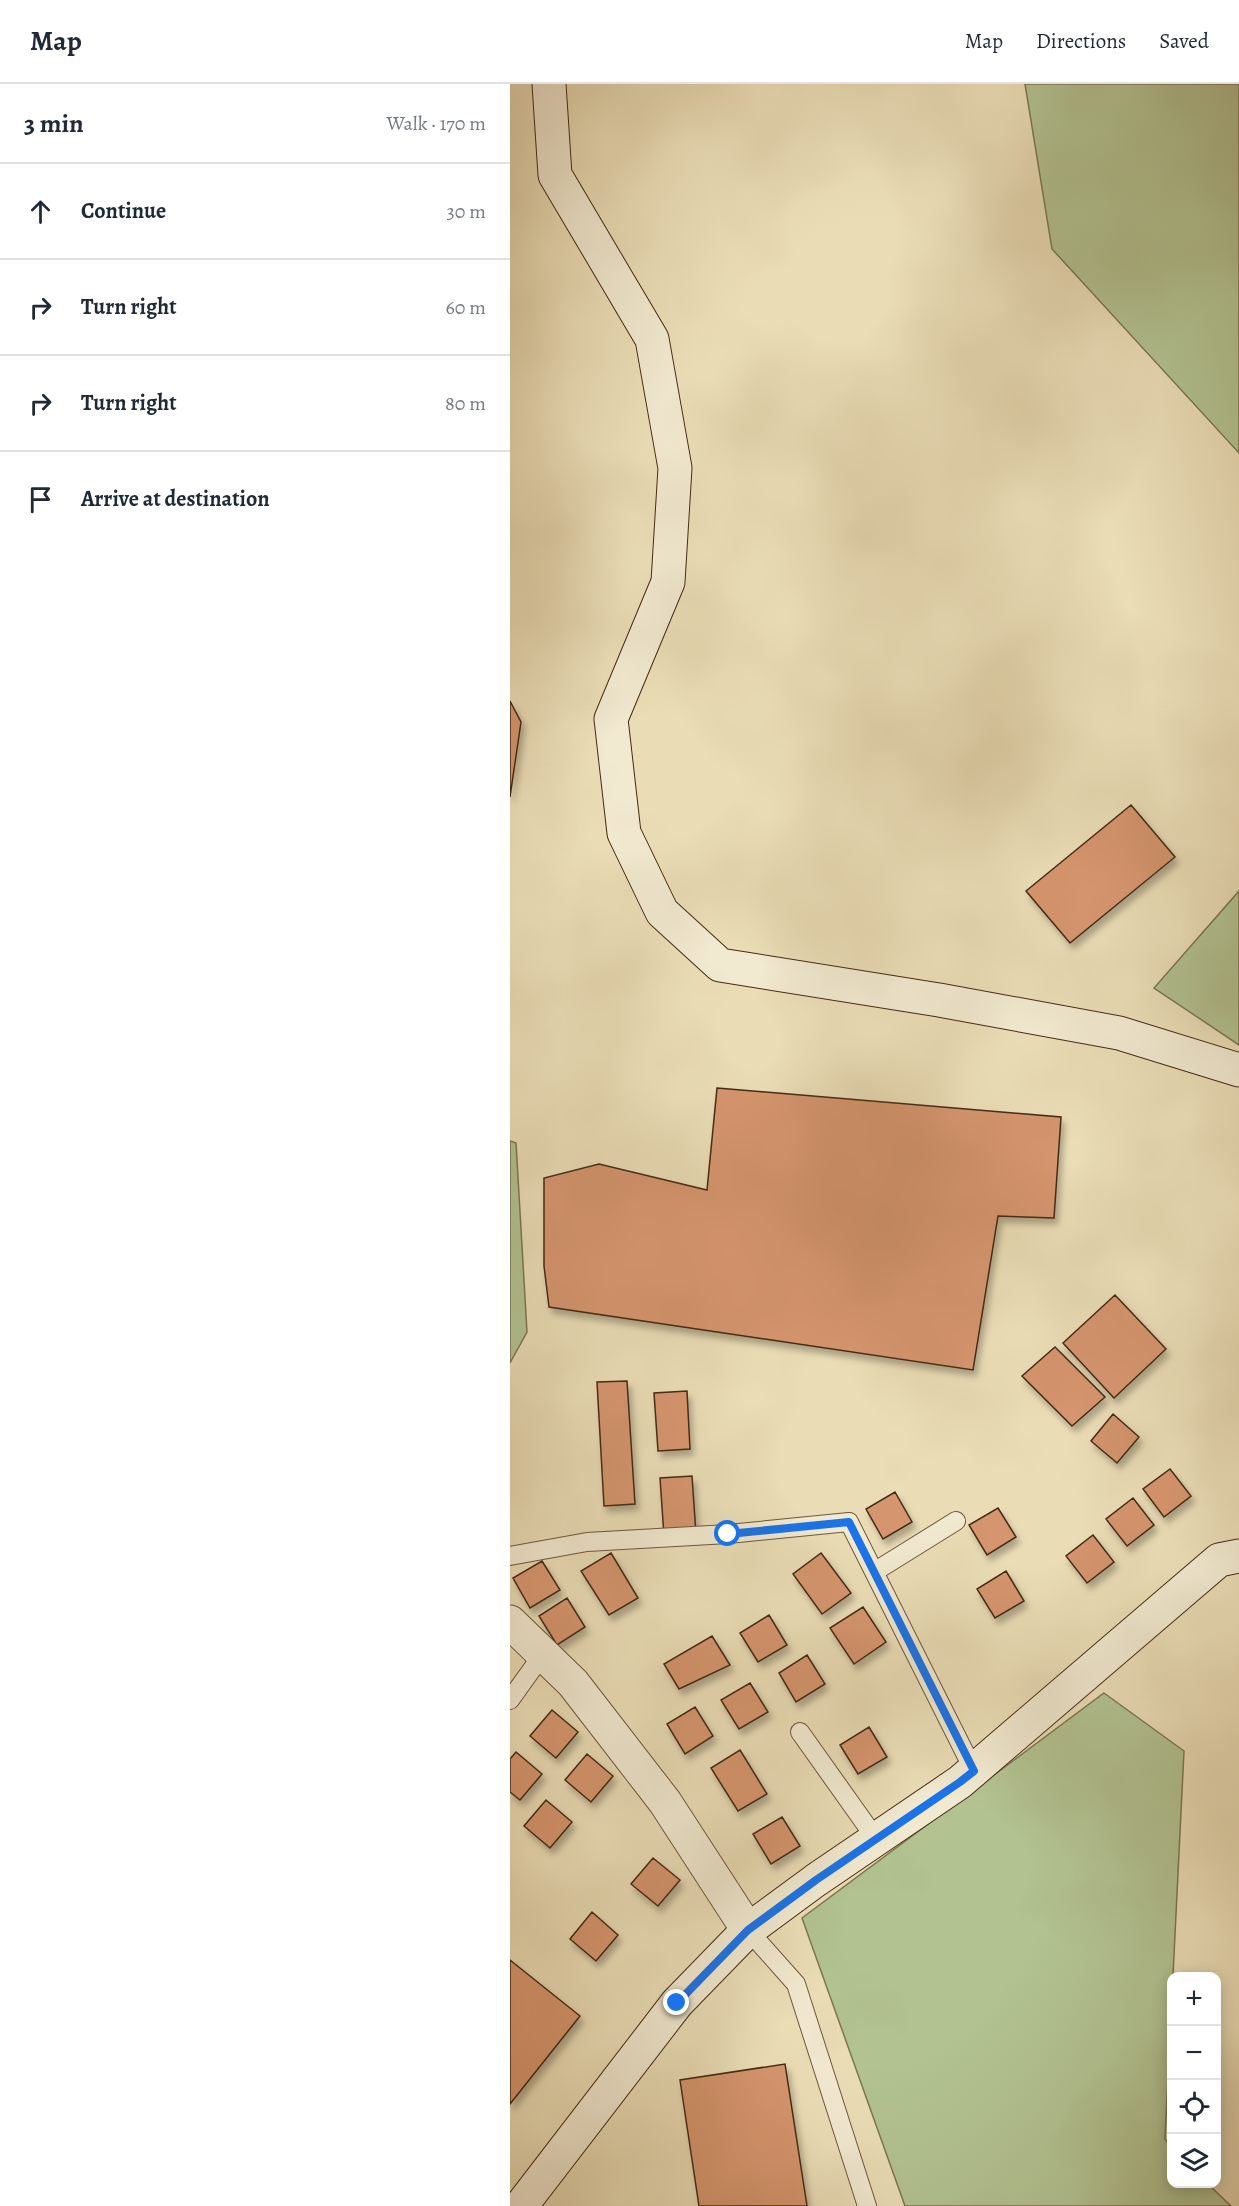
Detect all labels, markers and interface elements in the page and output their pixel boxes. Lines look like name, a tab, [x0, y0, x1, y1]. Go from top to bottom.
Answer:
text: Map	[30, 22, 82, 60]
text: Map	[965, 27, 1003, 55]
text: Directions	[1036, 27, 1126, 55]
text: Saved	[1159, 27, 1209, 55]
text: 3 min	[24, 106, 84, 141]
text: Walk · 170 m	[386, 110, 486, 137]
icon: ahead	[24, 195, 57, 228]
text: Continue	[81, 196, 166, 226]
text: 30 m	[446, 198, 486, 225]
icon: right	[24, 291, 57, 324]
text: Turn right	[81, 292, 177, 322]
text: 60 m	[446, 294, 486, 321]
icon: right	[24, 387, 57, 420]
text: Turn right	[81, 388, 177, 418]
text: 80 m	[445, 390, 486, 417]
icon: arrive	[24, 483, 57, 516]
text: Arrive at destination	[81, 484, 270, 514]
route start	[714, 1520, 740, 1546]
map controls	[1167, 1972, 1221, 2188]
button: +	[1167, 1972, 1221, 2026]
route end	[663, 1989, 689, 2015]
button: −	[1167, 2026, 1221, 2080]
button: locate	[1167, 2080, 1221, 2134]
button: layers	[1167, 2134, 1221, 2188]

